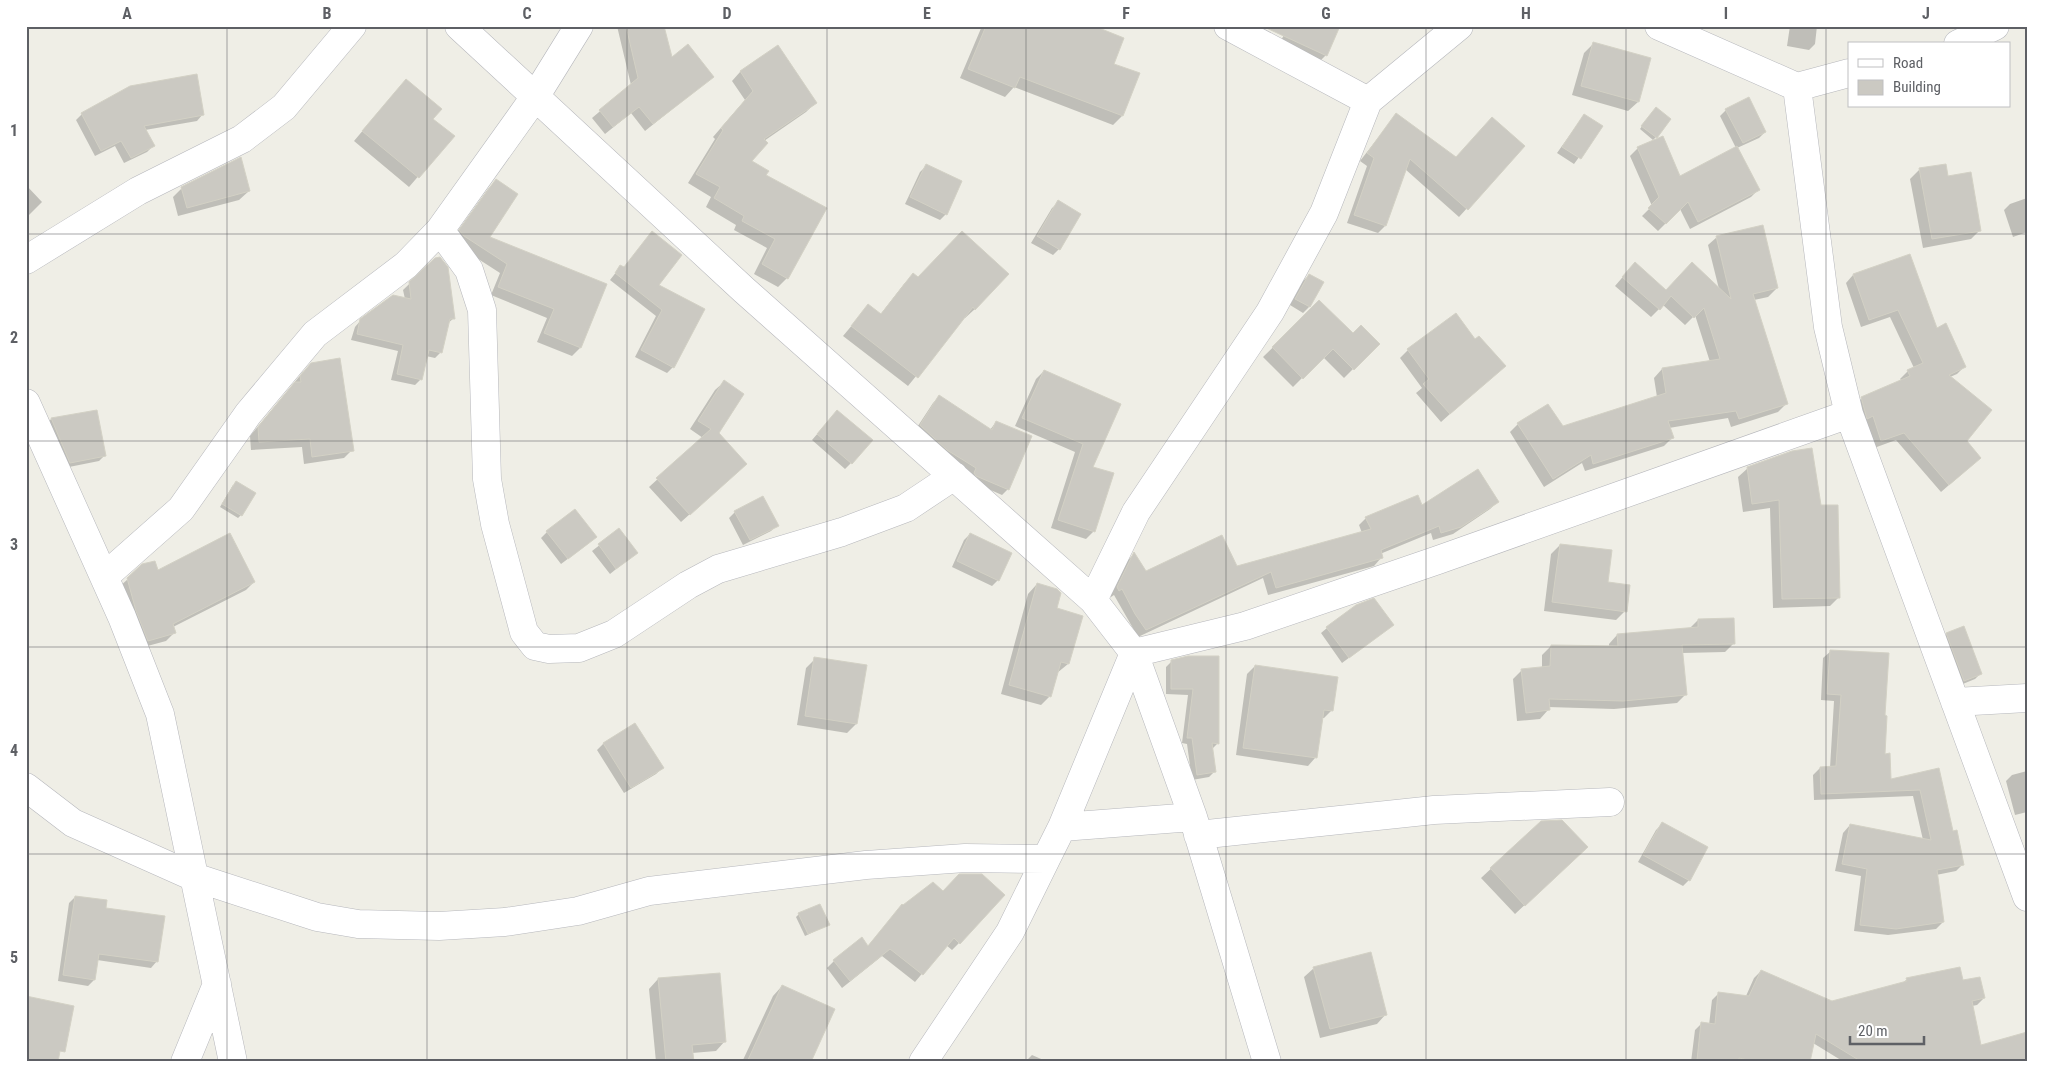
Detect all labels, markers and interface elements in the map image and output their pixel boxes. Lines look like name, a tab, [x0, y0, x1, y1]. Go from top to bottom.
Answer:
text: A	[122, 4, 132, 23]
text: B	[323, 4, 332, 23]
text: C	[522, 4, 532, 23]
text: D	[722, 4, 732, 23]
text: E	[923, 4, 931, 23]
text: F	[1122, 4, 1130, 23]
text: G	[1321, 4, 1331, 23]
text: H	[1521, 4, 1531, 23]
text: I	[1724, 4, 1728, 23]
text: J	[1922, 4, 1930, 23]
legend	[1848, 42, 2010, 108]
text: Road	[1893, 54, 1923, 72]
text: Building	[1893, 78, 1941, 96]
text: 1	[10, 121, 18, 140]
text: 2	[10, 328, 18, 347]
text: 3	[10, 535, 18, 554]
text: 4	[10, 741, 18, 760]
text: 5	[10, 948, 18, 967]
scale bar	[1850, 1013, 1924, 1045]
text: 20 m	[1858, 1022, 1888, 1040]

